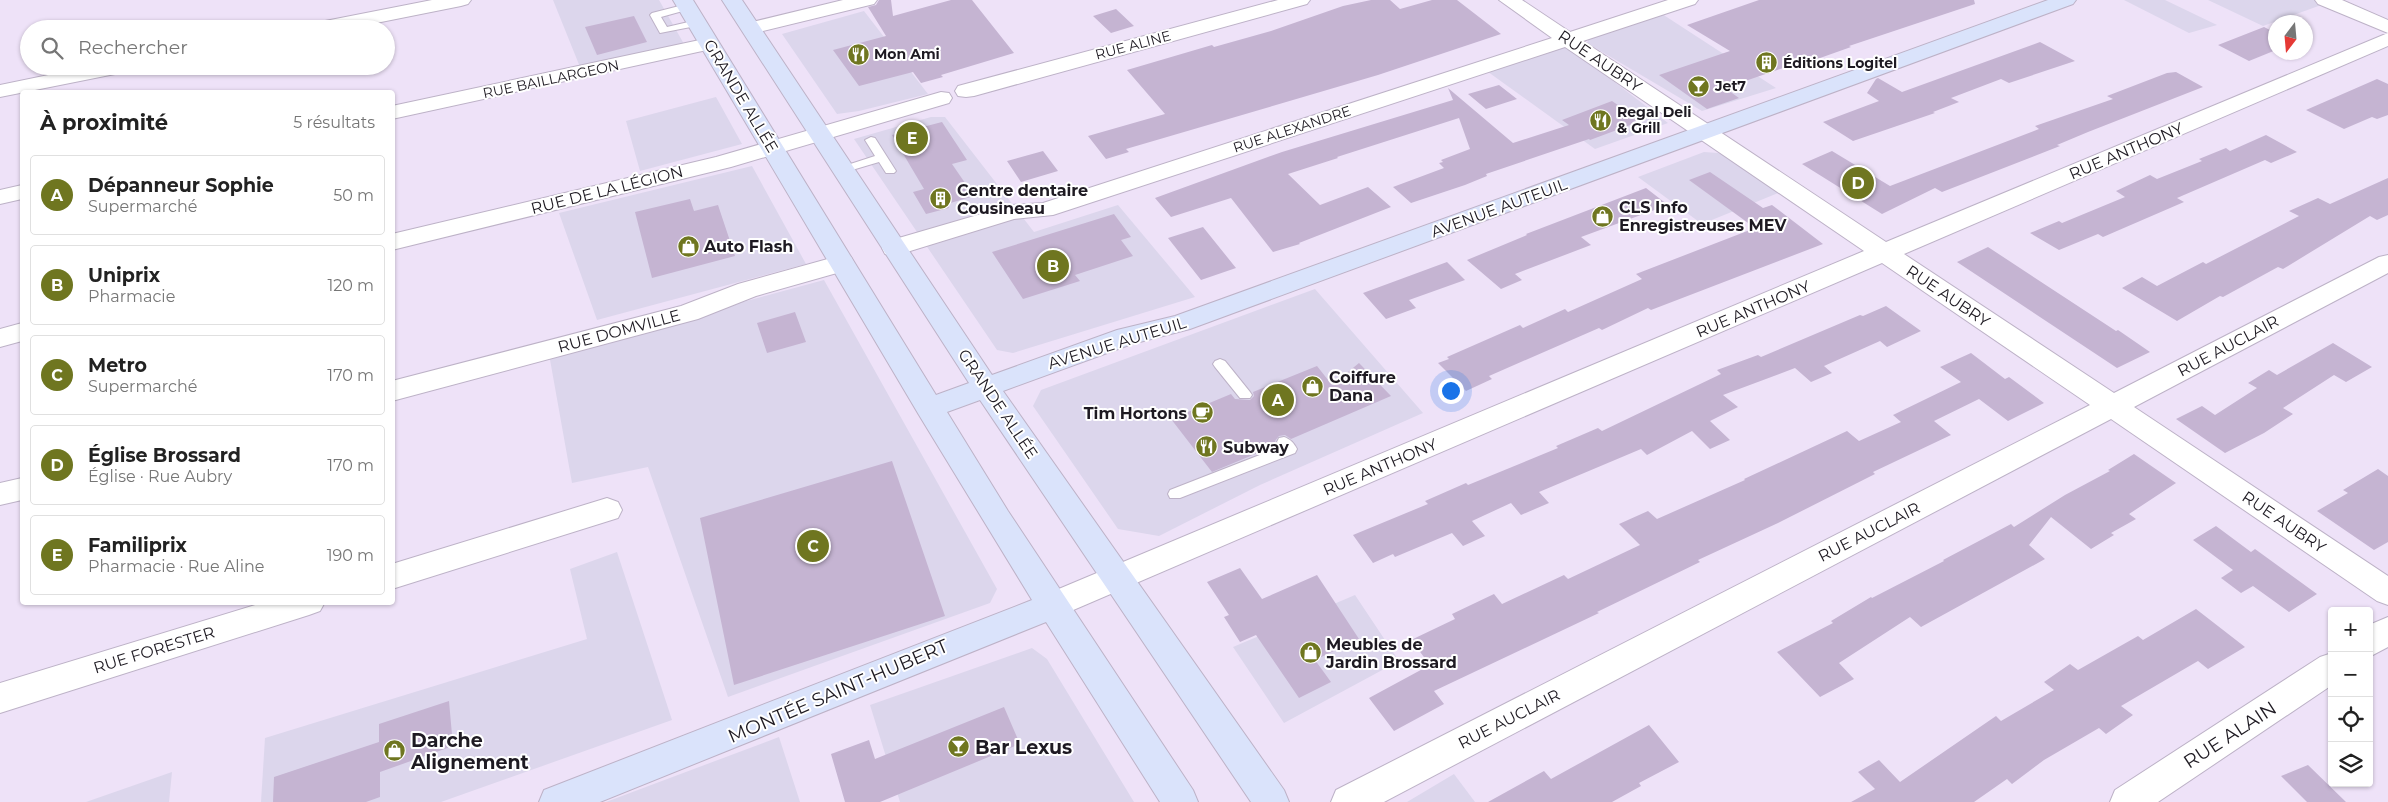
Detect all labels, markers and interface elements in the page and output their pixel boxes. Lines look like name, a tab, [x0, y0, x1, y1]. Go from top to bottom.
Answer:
north arrow	[2268, 15, 2313, 60]
search box	[20, 20, 395, 75]
street label: RUE ALINE	[1093, 26, 1173, 64]
street label: RUE AUBRY	[1555, 26, 1646, 96]
icon: search	[38, 34, 66, 62]
text: Rechercher	[78, 36, 188, 59]
street label: GRANDE ALLÉE	[700, 36, 782, 156]
restaurant icon: Mon Ami	[846, 42, 870, 66]
place label: Mon Ami	[874, 45, 940, 63]
building icon: Éditions Logitel	[1755, 51, 1779, 75]
place label: Éditions Logitel	[1783, 54, 1897, 72]
street label: RUE BAILLARGEON	[481, 56, 621, 102]
bar icon: Jet7	[1687, 74, 1711, 98]
place label: Jet7	[1714, 77, 1746, 95]
street label: RUE ALEXANDRE	[1231, 101, 1353, 157]
place label: Regal Deli & Grill	[1617, 103, 1692, 137]
restaurant icon: Regal Deli & Grill	[1589, 108, 1613, 132]
text: À proximité	[40, 110, 168, 135]
text: 5 résultats	[293, 113, 375, 132]
street label: RUE ANTHONY	[2066, 118, 2187, 184]
pin: E	[896, 119, 928, 157]
street label: RUE DE LA LÉGION	[529, 162, 685, 218]
pin: D	[1842, 164, 1874, 202]
text: Dépanneur Sophie	[88, 174, 274, 197]
street label: AVENUE AUTEUIL	[1428, 174, 1570, 241]
place label: Centre dentaire Cousineau	[957, 181, 1088, 218]
text: A	[51, 186, 63, 205]
text: 50 m	[333, 186, 374, 205]
building icon: Centre dentaire Cousineau	[929, 187, 953, 211]
text: Supermarché	[88, 197, 197, 216]
place label: CLS Info Enregistreuses MEV	[1619, 198, 1787, 235]
shop icon: CLS Info Enregistreuses MEV	[1591, 204, 1615, 228]
shop icon: Auto Flash	[676, 234, 700, 258]
place label: Auto Flash	[703, 237, 793, 256]
pin: B	[1037, 247, 1069, 285]
street label: RUE AUBRY	[1903, 261, 1994, 331]
text: Uniprix	[88, 264, 160, 287]
text: B	[51, 276, 63, 295]
text: 120 m	[327, 276, 374, 295]
street label: RUE ANTHONY	[1693, 276, 1814, 342]
text: Pharmacie	[88, 287, 175, 306]
street label: RUE DOMVILLE	[556, 305, 682, 357]
street label: RUE AUCLAIR	[2174, 311, 2282, 381]
street label: AVENUE AUTEUIL	[1046, 313, 1189, 373]
street label: GRANDE ALLÉE	[954, 346, 1042, 462]
text: Metro	[88, 354, 147, 377]
text: C	[51, 366, 63, 385]
text: 170 m	[327, 366, 374, 385]
place label: Coiffure Dana	[1329, 368, 1396, 405]
shop icon: Coiffure Dana	[1301, 374, 1325, 398]
text: Supermarché	[88, 377, 197, 396]
your location	[1438, 378, 1464, 404]
pin: A	[1262, 381, 1294, 419]
cafe icon: Tim Hortons	[1191, 401, 1215, 425]
place label: Tim Hortons	[1084, 404, 1187, 423]
street label: RUE ANTHONY	[1320, 434, 1441, 500]
restaurant icon: Subway	[1195, 435, 1219, 459]
place label: Subway	[1223, 438, 1289, 457]
text: Église Brossard	[88, 444, 241, 467]
text: D	[50, 456, 64, 475]
text: 170 m	[327, 456, 374, 475]
text: Église · Rue Aubry	[88, 467, 232, 486]
street label: RUE AUBRY	[2239, 487, 2330, 557]
street label: RUE AUCLAIR	[1815, 498, 1923, 566]
pin: C	[797, 527, 829, 565]
text: Familiprix	[88, 534, 187, 557]
text: E	[52, 546, 62, 565]
text: 190 m	[327, 546, 374, 565]
text: Pharmacie · Rue Aline	[88, 557, 264, 576]
map controls	[2328, 607, 2373, 787]
button: +	[2328, 607, 2373, 652]
street label: RUE FORESTER	[91, 623, 217, 677]
street label: MONTÉE SAINT-HUBERT	[724, 634, 952, 748]
place label: Meubles de Jardin Brossard	[1325, 635, 1457, 672]
shop icon: Meubles de Jardin Brossard	[1298, 641, 1322, 665]
button: −	[2328, 652, 2373, 697]
street label: RUE AUCLAIR	[1455, 685, 1563, 753]
street label: RUE ALAIN	[2179, 696, 2281, 774]
button: locate	[2328, 697, 2373, 742]
place label: Darche Alignement	[410, 729, 529, 774]
bar icon: Bar Lexus	[947, 735, 971, 759]
place label: Bar Lexus	[975, 736, 1072, 759]
shop icon: Darche Alignement	[383, 739, 407, 763]
button: layers	[2328, 742, 2373, 787]

